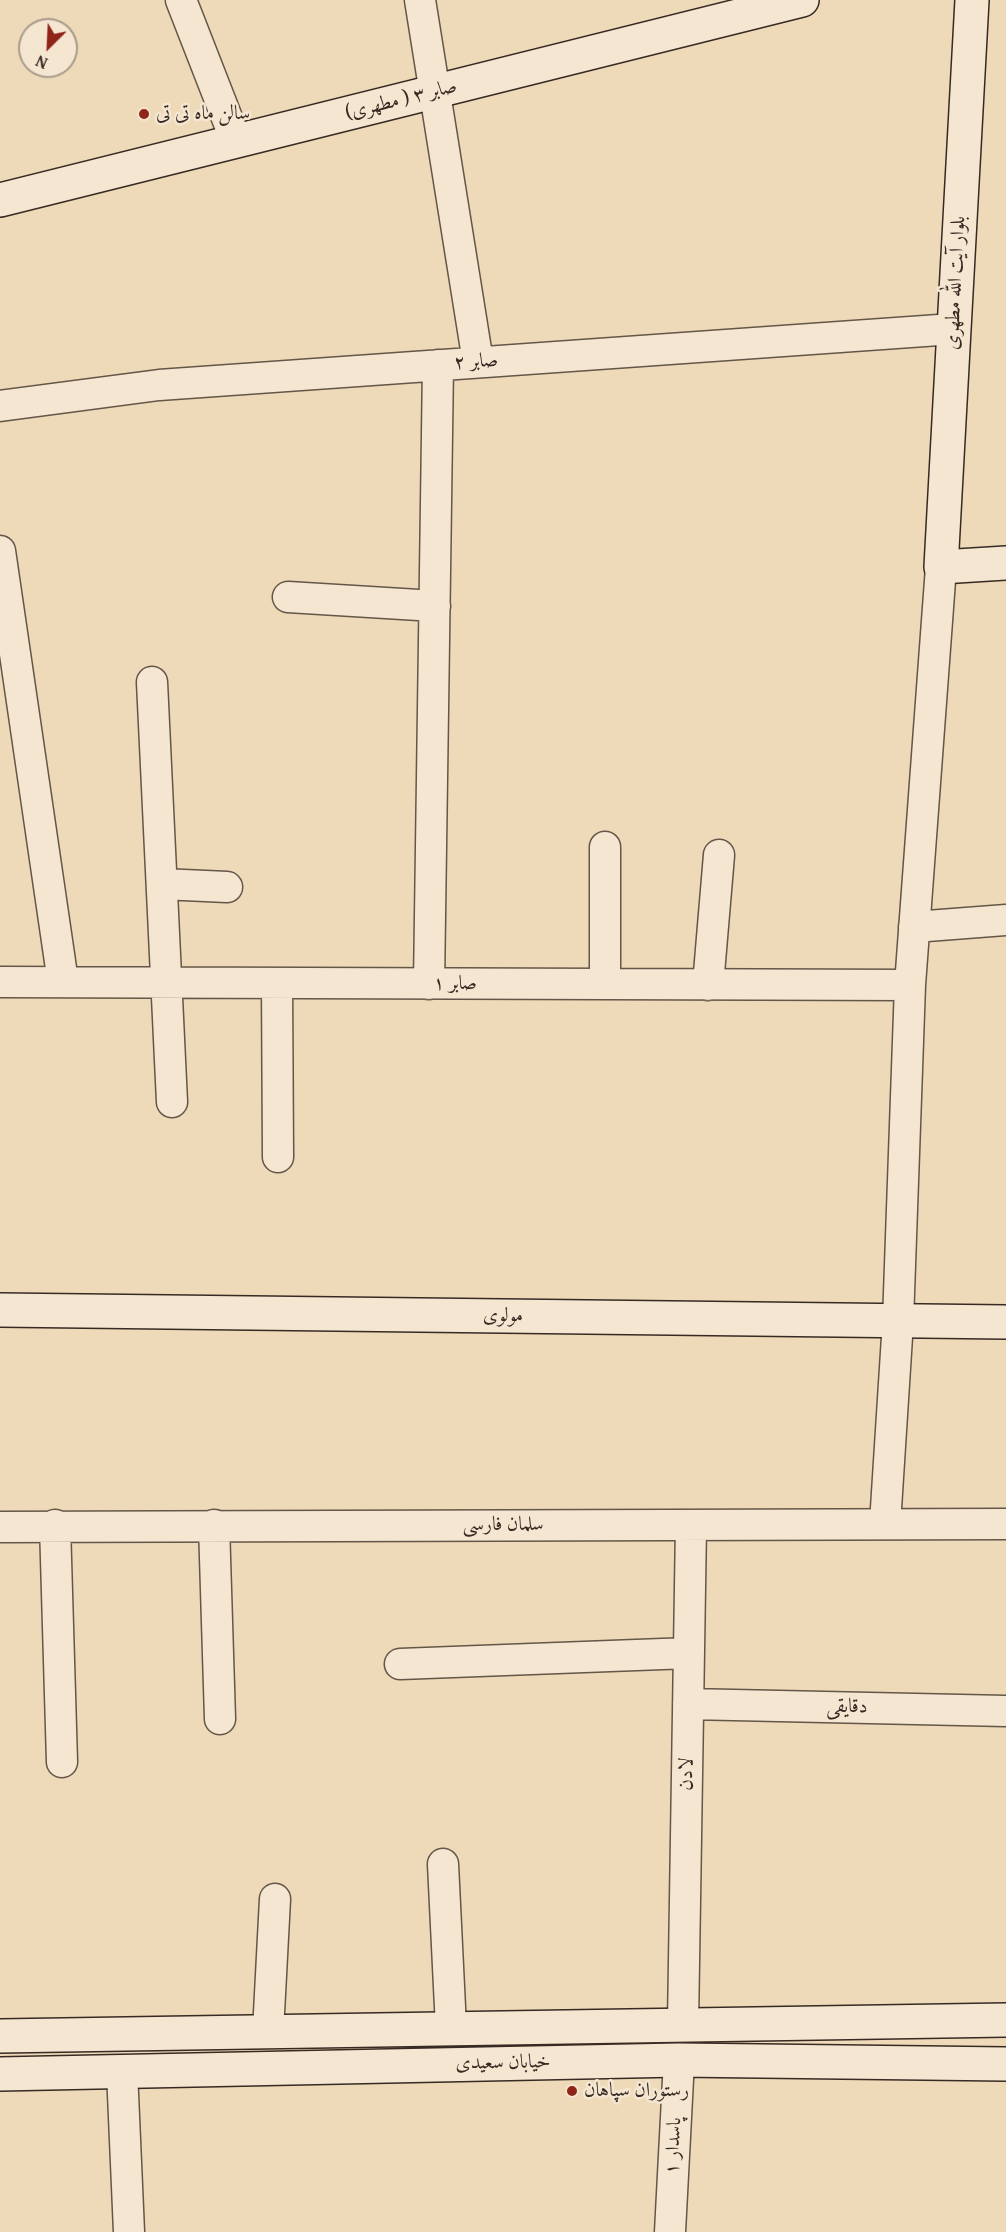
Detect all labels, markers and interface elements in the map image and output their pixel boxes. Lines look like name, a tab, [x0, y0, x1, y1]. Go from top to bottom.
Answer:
north arrow	[18, 18, 78, 78]
text: N	[32, 49, 51, 76]
street label: صابر ۳ ( مطهری)	[343, 74, 459, 126]
place label: سالن ماه تی تی	[156, 102, 250, 126]
marker: سالن ماه تی تی	[137, 107, 151, 121]
street label: بلوار آیت الله مطهری	[941, 215, 971, 351]
street label: صابر ۲	[453, 348, 499, 376]
street label: صابر ۱	[433, 972, 477, 996]
street label: مولوی	[483, 1304, 523, 1328]
street label: سلمان فارسی	[462, 1513, 544, 1537]
street label: دقایقی	[826, 1695, 868, 1719]
street label: لادن	[675, 1757, 699, 1791]
street label: خیابان سعیدی	[455, 2050, 551, 2076]
place label: رستوران سپاهان	[584, 2079, 689, 2103]
marker: رستوران سپاهان	[565, 2084, 579, 2098]
street label: پاسدار ۱	[661, 2117, 687, 2175]

